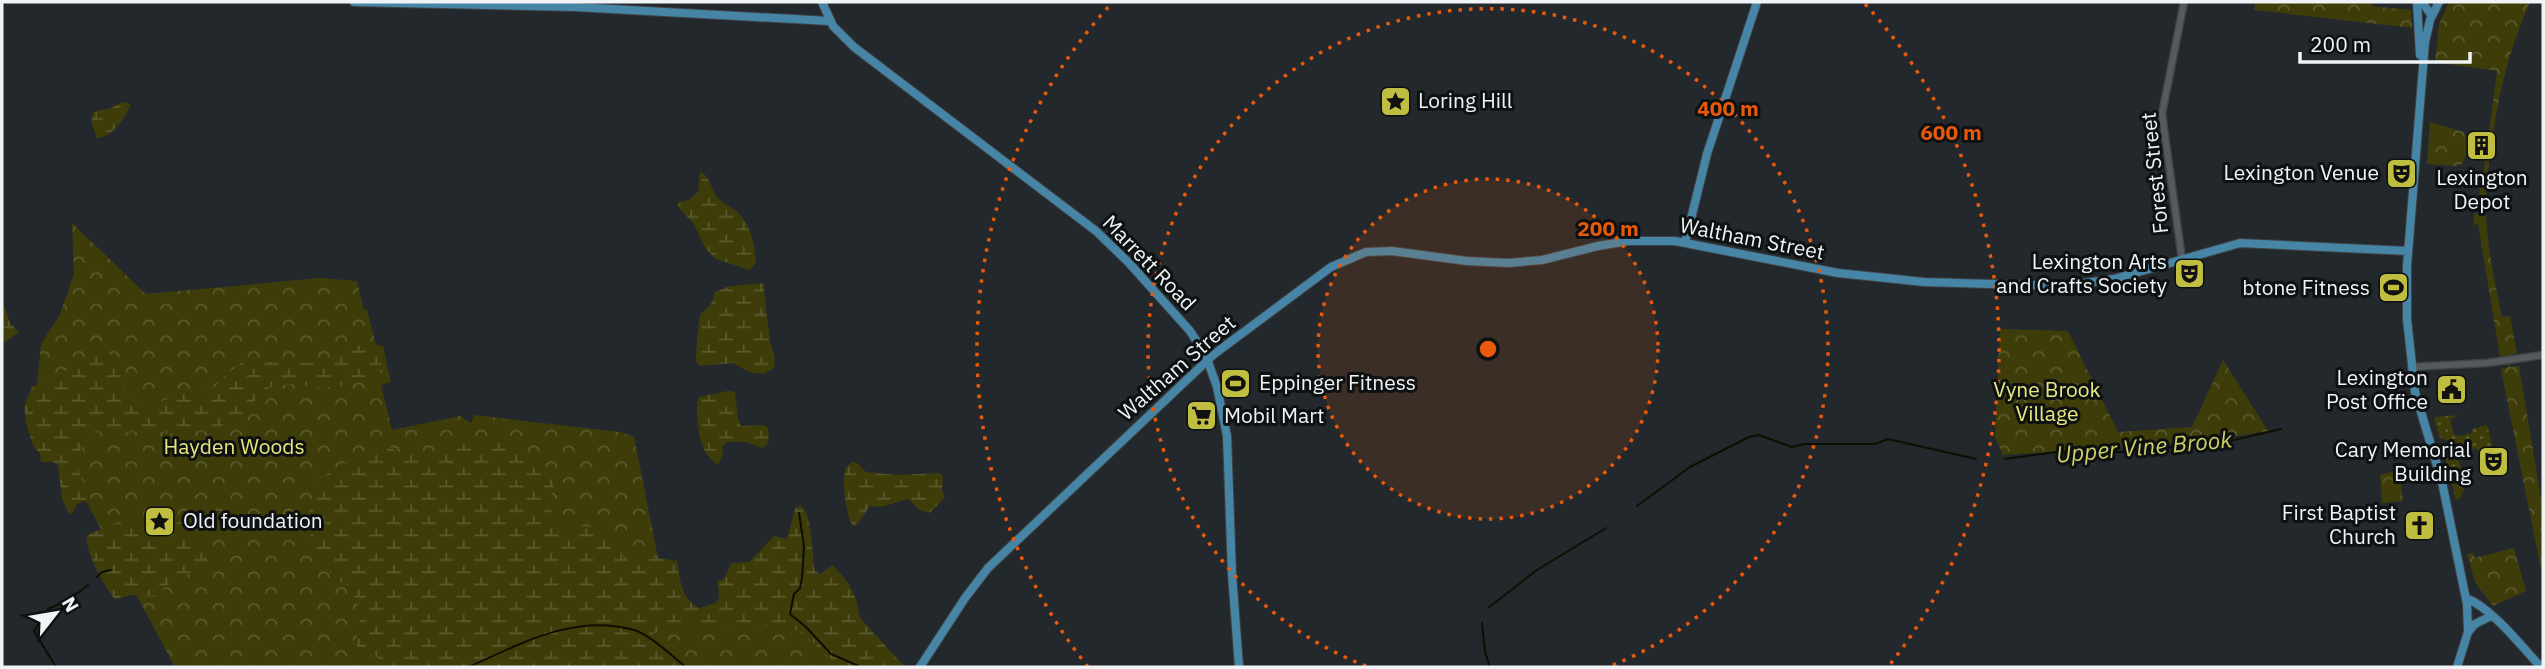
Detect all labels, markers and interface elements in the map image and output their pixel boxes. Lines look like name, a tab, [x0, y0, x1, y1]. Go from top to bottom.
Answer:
scale bar	[2300, 21, 2470, 65]
text: 200 m	[2310, 30, 2371, 58]
place icon: Loring Hill	[1378, 84, 1412, 118]
place label: Loring Hill	[1418, 86, 1513, 114]
text: 400 m	[1697, 94, 1759, 122]
street label: Forest Street	[2134, 111, 2174, 235]
text: 600 m	[1920, 118, 1982, 146]
building icon: Lexington Depot	[2465, 129, 2499, 163]
theatre icon: Lexington Venue	[2385, 156, 2419, 190]
place label: Lexington Venue	[2223, 158, 2379, 186]
place label: Lexington Depot	[2436, 163, 2528, 215]
street label: Marrett Road	[1097, 208, 1202, 316]
street label: Waltham Street	[1678, 210, 1827, 266]
text: 200 m	[1577, 214, 1639, 242]
place label: Lexington Arts and Crafts Society	[1996, 247, 2168, 299]
theatre icon: Lexington Arts and Crafts Society	[2173, 257, 2207, 291]
sports icon: btone Fitness	[2376, 271, 2410, 305]
place label: btone Fitness	[2242, 273, 2370, 301]
street label: Waltham Street	[1112, 309, 1241, 426]
centre of rings	[1476, 337, 1500, 361]
place label: Lexington Post Office	[2326, 363, 2428, 415]
sports icon: Eppinger Fitness	[1219, 366, 1253, 400]
place label: Eppinger Fitness	[1259, 368, 1416, 396]
public building icon: Lexington Post Office	[2434, 373, 2468, 407]
park label: Vyne Brook Village	[1993, 375, 2101, 427]
supermarket icon: Mobil Mart	[1184, 399, 1218, 433]
place label: Mobil Mart	[1224, 401, 1324, 429]
water label: Upper Vine Brook	[2055, 423, 2234, 469]
park label: Hayden Woods	[163, 432, 305, 460]
place label: Cary Memorial Building	[2335, 435, 2471, 487]
theatre icon: Cary Memorial Building	[2477, 445, 2511, 479]
place label: First Baptist Church	[2282, 498, 2396, 550]
place icon: Old foundation	[143, 504, 177, 538]
place label: Old foundation	[183, 506, 323, 534]
church icon: First Baptist Church	[2402, 508, 2436, 542]
north arrow	[21, 578, 91, 648]
text: N	[57, 592, 84, 616]

